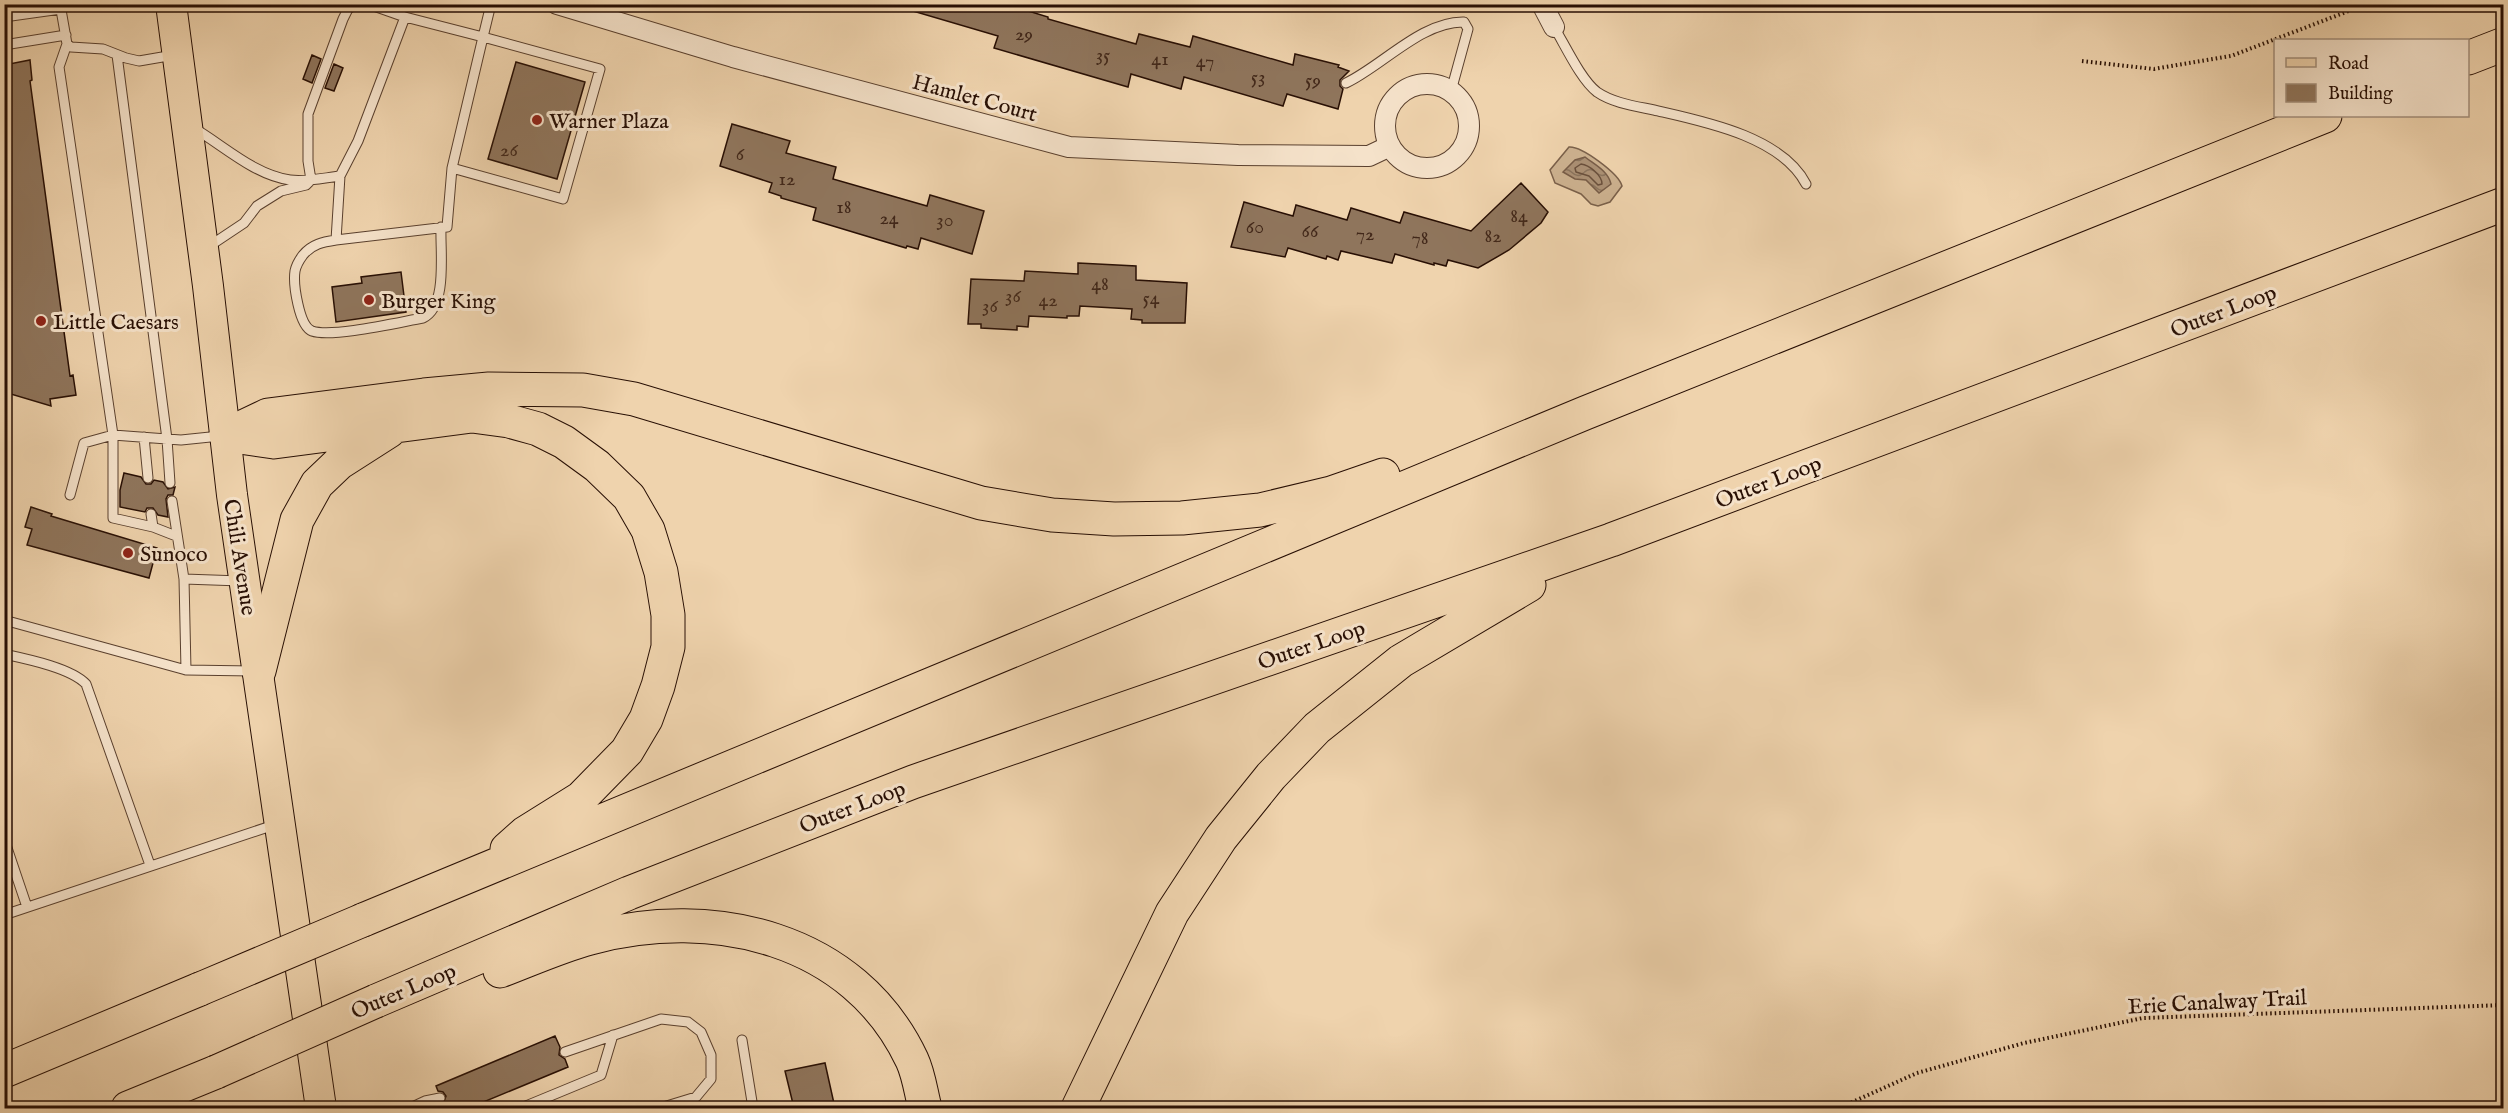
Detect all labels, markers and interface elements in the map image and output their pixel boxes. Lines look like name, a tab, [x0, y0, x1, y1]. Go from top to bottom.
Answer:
house number: 29	[1015, 22, 1033, 47]
legend	[2274, 39, 2469, 117]
house number: 35	[1096, 43, 1110, 68]
house number: 41	[1151, 47, 1169, 72]
house number: 47	[1196, 49, 1214, 74]
text: Road	[2328, 53, 2369, 76]
house number: 53	[1251, 65, 1265, 90]
house number: 59	[1305, 68, 1321, 93]
street label: Hamlet Court	[909, 69, 1041, 129]
text: Building	[2328, 83, 2393, 106]
place label: Warner Plaza	[549, 108, 669, 136]
marker: Warner Plaza	[530, 113, 544, 127]
house number: 26	[500, 138, 518, 163]
house number: 6	[736, 142, 745, 167]
house number: 12	[779, 167, 795, 192]
house number: 18	[836, 195, 852, 220]
house number: 84	[1510, 204, 1528, 229]
house number: 24	[879, 206, 899, 231]
house number: 30	[936, 208, 954, 233]
house number: 60	[1246, 215, 1264, 240]
house number: 66	[1302, 219, 1319, 244]
house number: 72	[1356, 222, 1374, 247]
house number: 82	[1484, 224, 1502, 249]
house number: 78	[1411, 226, 1429, 251]
house number: 48	[1091, 272, 1109, 297]
street label: Outer Loop	[2167, 279, 2281, 345]
house number: 36	[1005, 284, 1022, 309]
house number: 54	[1143, 286, 1160, 311]
place label: Burger King	[381, 288, 496, 316]
house number: 42	[1038, 288, 1058, 313]
marker: Burger King	[362, 293, 376, 307]
house number: 36	[982, 294, 999, 319]
place label: Little Caesars	[53, 309, 179, 337]
marker: Little Caesars	[34, 314, 48, 328]
street label: Outer Loop	[1712, 450, 1826, 516]
street label: Chili Avenue	[216, 497, 262, 617]
place label: Sunoco	[140, 541, 208, 569]
marker: Sunoco	[121, 546, 135, 560]
street label: Outer Loop	[1254, 614, 1369, 677]
street label: Outer Loop	[796, 775, 910, 841]
street label: Outer Loop	[347, 957, 461, 1027]
street label: Erie Canalway Trail	[2127, 984, 2307, 1022]

